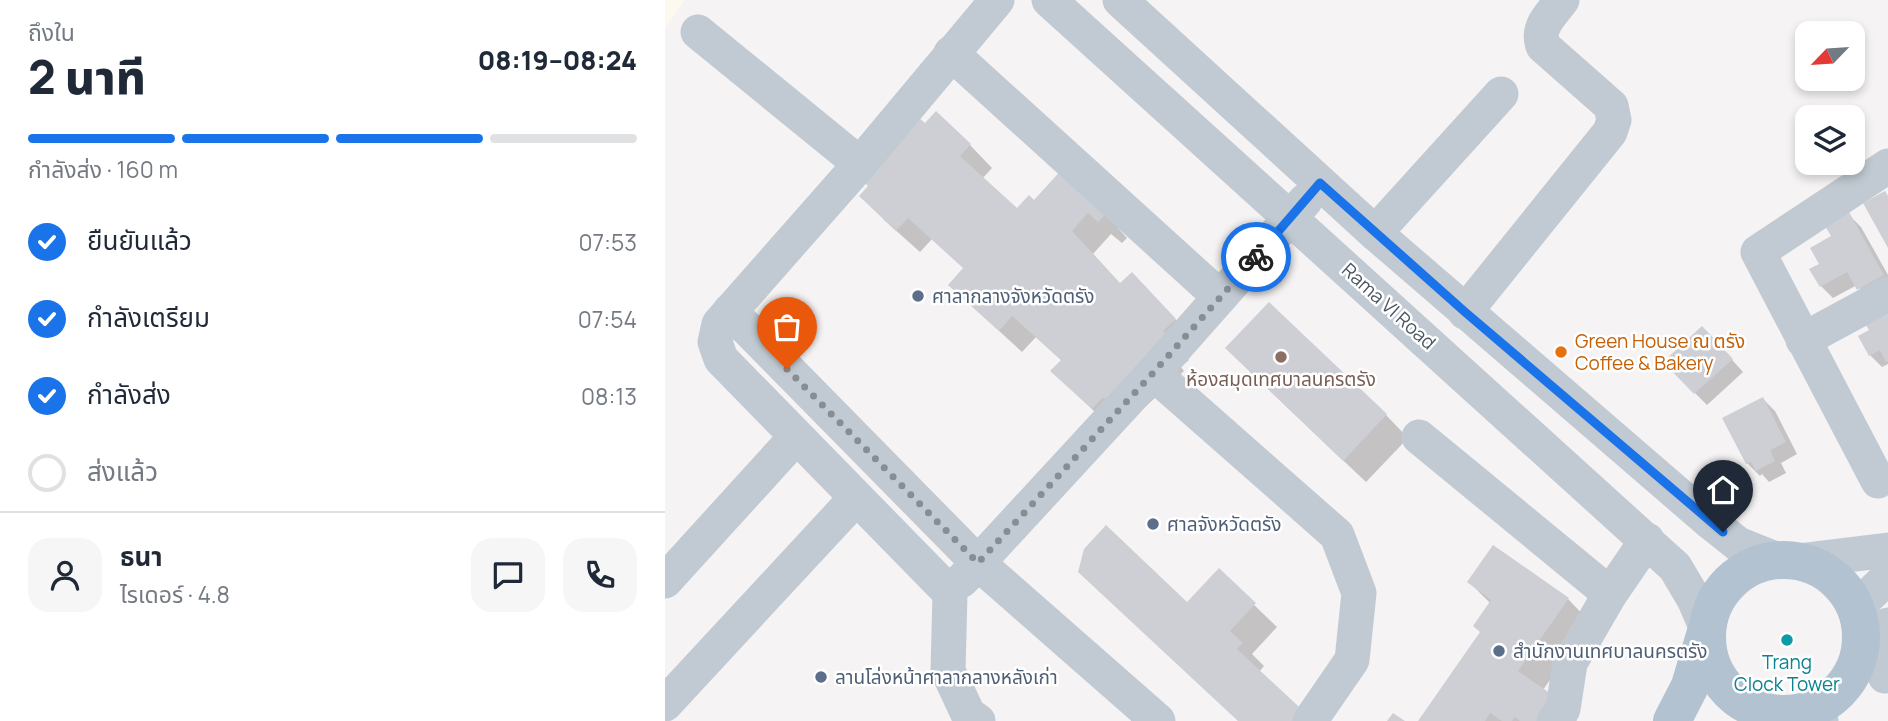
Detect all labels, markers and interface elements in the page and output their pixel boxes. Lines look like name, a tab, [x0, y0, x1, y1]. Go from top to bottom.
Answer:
text: ถึงใน	[28, 16, 75, 48]
north arrow	[1795, 21, 1865, 91]
map controls	[1795, 21, 1865, 175]
text: 08:19–08:24	[478, 42, 637, 78]
text: 2 นาที	[28, 45, 146, 108]
button: layers	[1795, 105, 1865, 175]
text: กำลังส่ง · 160 m	[28, 153, 178, 185]
text: ยืนยันแล้ว	[87, 222, 192, 258]
courier	[1221, 222, 1291, 292]
icon: check	[28, 223, 66, 261]
text: 07:53	[579, 226, 637, 258]
icon: bike	[1237, 238, 1275, 276]
street label: Rama VI Road	[1337, 257, 1441, 355]
place label: ศาลากลางจังหวัดตรัง	[932, 283, 1094, 309]
marker: ศาลากลางจังหวัดตรัง	[910, 288, 926, 304]
pin	[757, 297, 817, 369]
text: กำลังเตรียม	[87, 299, 210, 335]
icon: check	[28, 300, 66, 338]
text: 07:54	[578, 303, 637, 335]
icon: bag	[768, 308, 806, 346]
place label: Green House ณ ตรัง Coffee & Bakery	[1575, 328, 1745, 376]
marker: Green House ณ ตรัง Coffee & Bakery	[1553, 344, 1569, 360]
marker: ห้องสมุดเทศบาลนครตรัง	[1273, 349, 1289, 365]
place label: ห้องสมุดเทศบาลนครตรัง	[1186, 366, 1376, 392]
text: กำลังส่ง	[87, 376, 171, 412]
icon: check	[28, 377, 66, 415]
text: 08:13	[581, 380, 637, 412]
text: ส่งแล้ว	[87, 453, 158, 489]
pin	[1693, 460, 1753, 532]
icon: home	[1704, 471, 1742, 509]
place label: ศาลจังหวัดตรัง	[1167, 511, 1282, 537]
marker: ศาลจังหวัดตรัง	[1145, 516, 1161, 532]
button: person	[28, 538, 102, 612]
text: ธนา	[120, 538, 163, 574]
button: chat	[471, 538, 545, 612]
button: phone	[563, 538, 637, 612]
text: ไรเดอร์ · 4.8	[120, 578, 230, 610]
marker: Trang Clock Tower	[1779, 632, 1795, 648]
place label: สำนักงานเทศบาลนครตรัง	[1513, 638, 1708, 664]
marker: สำนักงานเทศบาลนครตรัง	[1491, 643, 1507, 659]
place label: Trang Clock Tower	[1734, 649, 1840, 697]
place label: ลานโล่งหน้าศาลากลางหลังเก่า	[835, 664, 1058, 690]
marker: ลานโล่งหน้าศาลากลางหลังเก่า	[813, 669, 829, 685]

